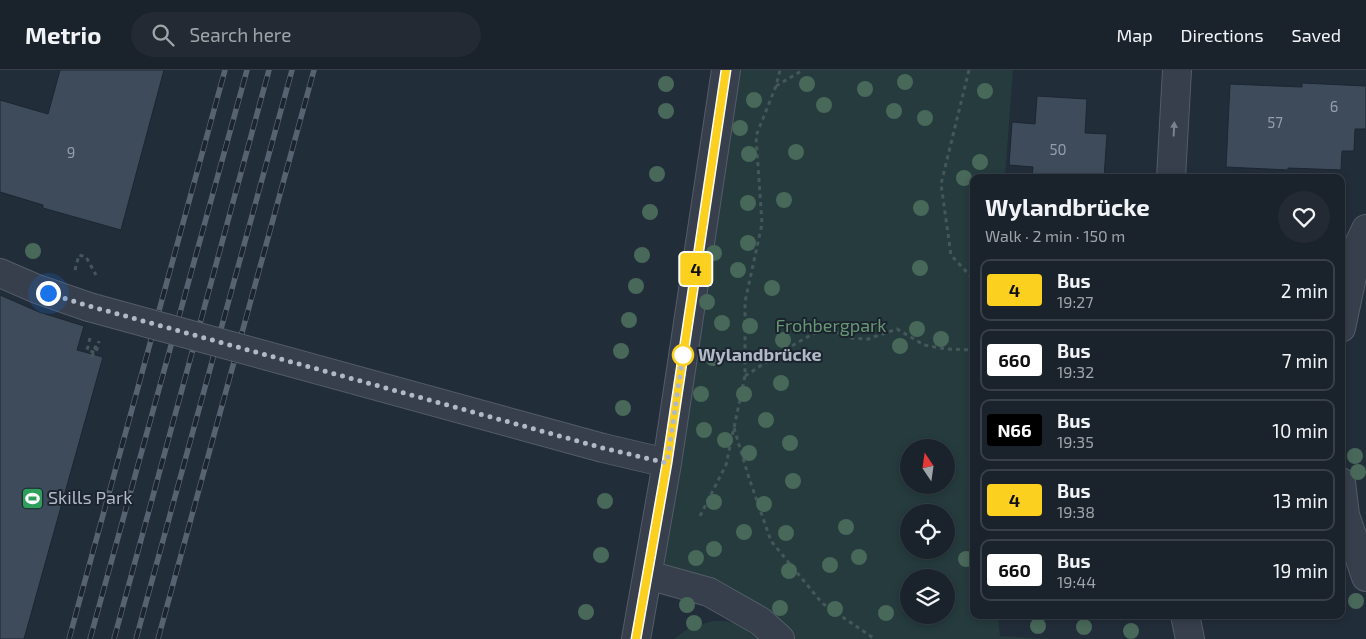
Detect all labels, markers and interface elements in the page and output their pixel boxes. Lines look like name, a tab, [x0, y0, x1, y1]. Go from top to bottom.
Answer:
search box	[131, 12, 481, 57]
text: Metrio	[25, 20, 101, 49]
icon: search	[149, 21, 177, 49]
text: Search here	[189, 23, 291, 46]
text: Map	[1116, 24, 1153, 46]
text: Directions	[1181, 24, 1264, 46]
text: Saved	[1292, 24, 1341, 46]
house number: 6	[1330, 97, 1338, 115]
house number: 57	[1267, 113, 1283, 131]
one-way arrow	[1170, 121, 1178, 137]
house number: 50	[1049, 140, 1067, 158]
house number: 9	[67, 143, 75, 161]
button: heart	[1278, 191, 1330, 243]
text: Wylandbrücke	[985, 192, 1150, 221]
text: Walk · 2 min · 150 m	[985, 226, 1125, 245]
line badge: 4	[680, 253, 712, 285]
text: 4	[690, 258, 702, 280]
text: Bus	[1057, 269, 1091, 292]
text: 4	[1009, 279, 1020, 301]
text: 2 min	[1281, 279, 1328, 302]
your location	[36, 281, 61, 306]
text: 19:27	[1057, 292, 1093, 311]
park label: Frohbergpark	[776, 314, 886, 336]
text: Bus	[1057, 339, 1091, 362]
place label: Wylandbrücke	[698, 343, 822, 365]
marker: Wylandbrücke	[672, 344, 694, 366]
text: 660	[998, 349, 1031, 371]
text: 7 min	[1282, 349, 1328, 372]
text: 19:32	[1057, 362, 1094, 381]
text: Bus	[1057, 409, 1091, 432]
text: N66	[997, 419, 1032, 441]
text: 10 min	[1272, 419, 1328, 442]
text: 19:35	[1057, 432, 1094, 451]
north arrow	[900, 439, 955, 494]
map controls	[900, 439, 955, 624]
text: Bus	[1057, 479, 1091, 502]
sports icon: Skills Park	[20, 486, 44, 510]
place label: Skills Park	[48, 486, 132, 508]
text: 4	[1009, 489, 1020, 511]
text: 13 min	[1273, 489, 1328, 512]
text: 19:38	[1057, 502, 1095, 521]
button: locate	[900, 504, 955, 559]
text: Bus	[1057, 549, 1091, 572]
text: 660	[998, 559, 1031, 581]
text: 19 min	[1273, 559, 1328, 582]
button: layers	[900, 569, 955, 624]
text: 19:44	[1057, 572, 1096, 591]

